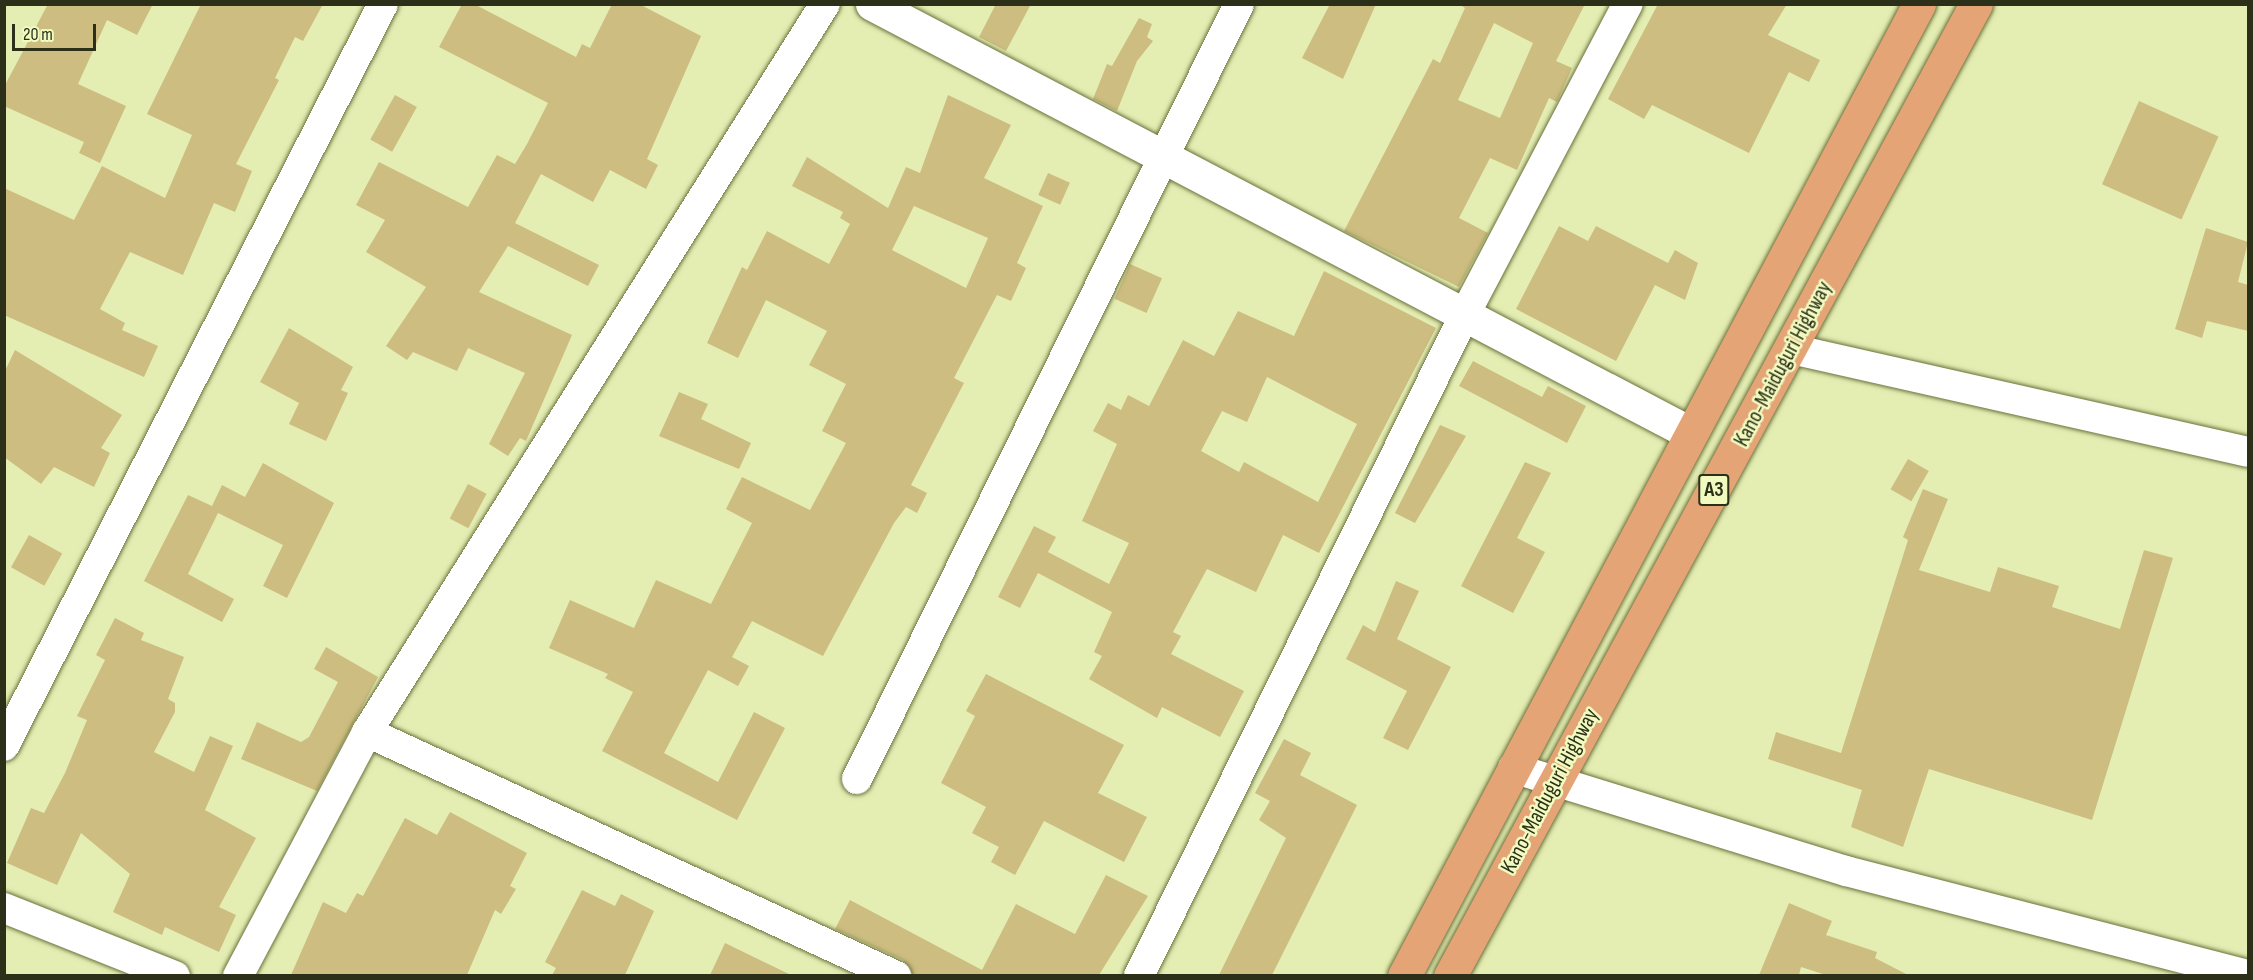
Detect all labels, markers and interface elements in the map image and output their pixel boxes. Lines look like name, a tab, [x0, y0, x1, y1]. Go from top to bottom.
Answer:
scale bar	[15, 12, 99, 50]
text: 20 m	[23, 24, 53, 45]
street label: Kano-Maiduguri Highway	[1728, 277, 1838, 451]
road number: A3	[1698, 472, 1730, 508]
street label: Kano-Maiduguri Highway	[1495, 704, 1605, 878]

